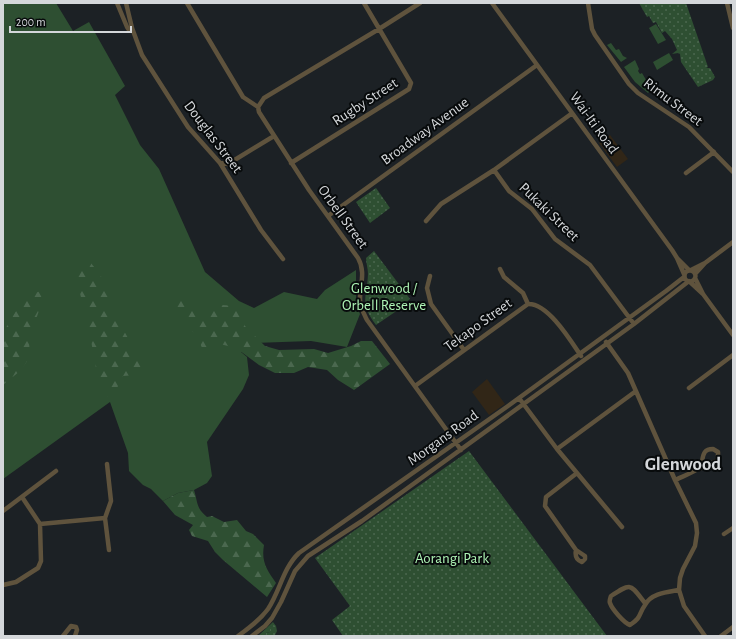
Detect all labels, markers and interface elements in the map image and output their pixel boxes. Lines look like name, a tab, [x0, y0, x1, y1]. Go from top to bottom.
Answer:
scale bar	[10, 8, 131, 34]
text: 200 m	[16, 16, 46, 28]
street label: Rugby Street	[330, 75, 401, 129]
street label: Rimu Street	[641, 75, 705, 129]
street label: Wai-Iti Road	[567, 90, 621, 157]
street label: Broadway Avenue	[379, 94, 472, 168]
street label: Douglas Street	[181, 98, 245, 176]
street label: Pukaki Street	[516, 180, 582, 244]
street label: Orbell Street	[315, 183, 371, 252]
park label: Glenwood / Orbell Reserve	[342, 281, 426, 313]
street label: Tekapo Street	[441, 295, 515, 354]
street label: Morgans Road	[405, 407, 481, 468]
district label: Glenwood	[645, 455, 721, 474]
park label: Aorangi Park	[415, 551, 489, 566]

